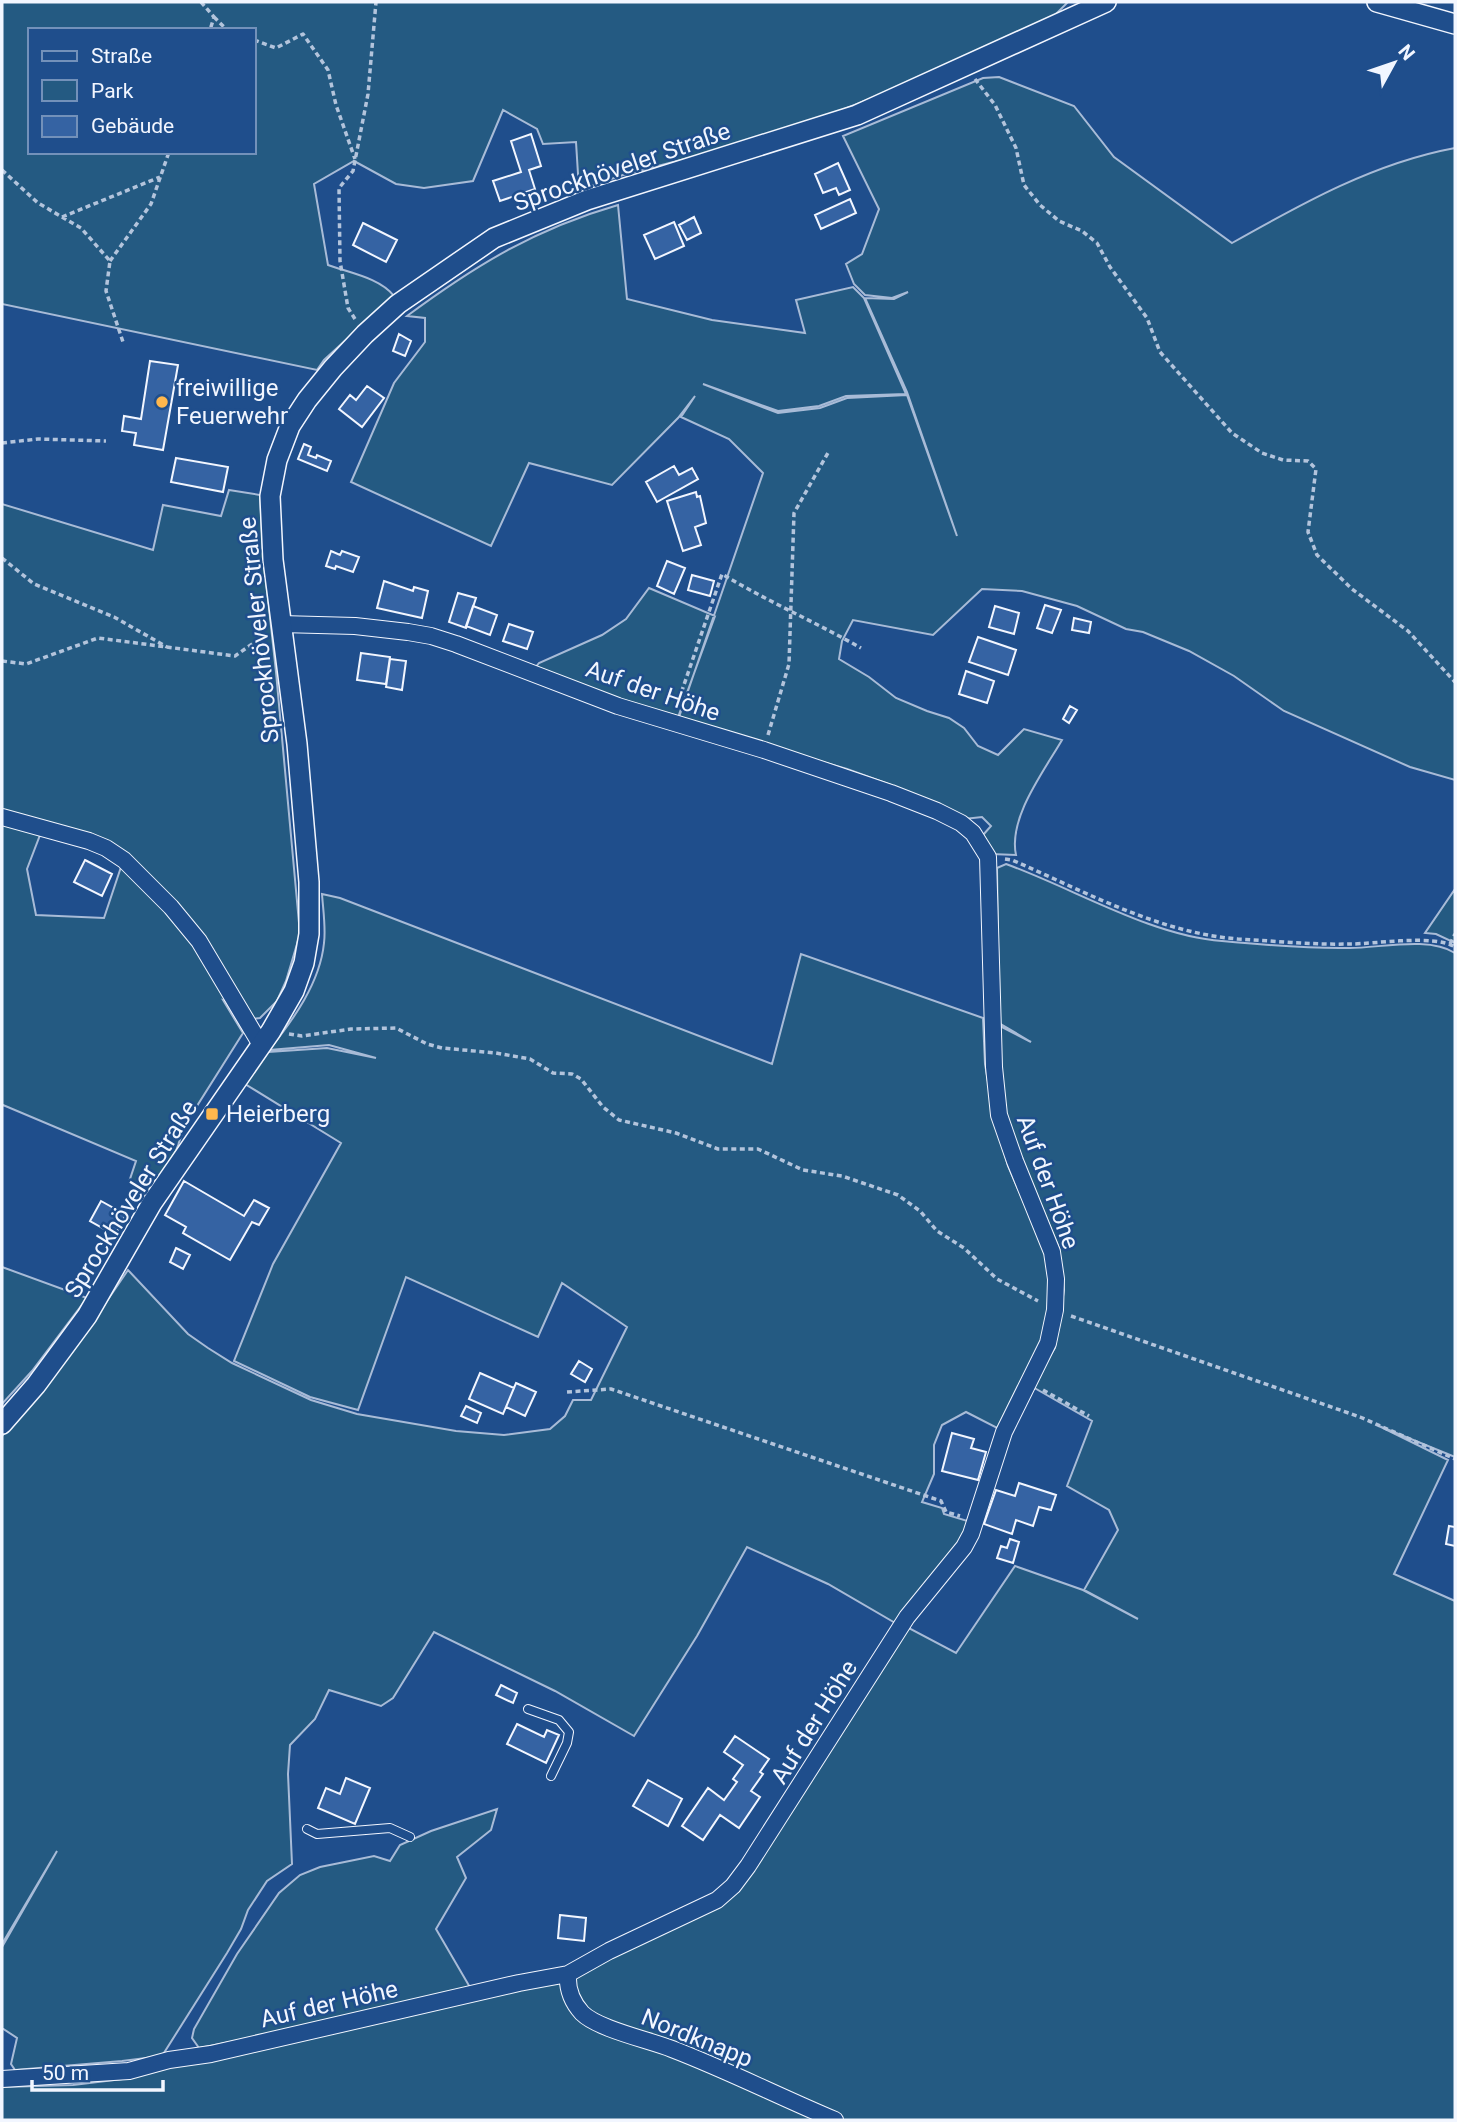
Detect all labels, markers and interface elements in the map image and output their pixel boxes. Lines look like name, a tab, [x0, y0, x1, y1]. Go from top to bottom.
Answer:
legend	[28, 28, 256, 154]
north arrow	[1359, 28, 1429, 98]
text: N	[1394, 40, 1420, 65]
text: Straße	[91, 44, 152, 68]
text: Park	[91, 79, 134, 103]
text: Gebäude	[91, 114, 174, 138]
street label: Sprockhöveler Straße	[510, 117, 734, 217]
place label: freiwillige Feuerwehr	[176, 374, 288, 430]
marker: freiwillige Feuerwehr	[154, 394, 170, 410]
street label: Sprockhöveler Straße	[233, 515, 285, 745]
street label: Auf der Höhe	[582, 655, 724, 727]
street label: Sprockhöveler Straße	[59, 1095, 203, 1303]
place label: Heierberg	[226, 1100, 330, 1128]
marker: Heierberg	[204, 1106, 220, 1122]
street label: Auf der Höhe	[1011, 1111, 1085, 1253]
street label: Auf der Höhe	[765, 1655, 863, 1789]
street label: Auf der Höhe	[258, 1975, 400, 2033]
street label: Nordknapp	[637, 2003, 757, 2073]
scale bar	[32, 2048, 163, 2092]
text: 50 m	[42, 2061, 89, 2085]

